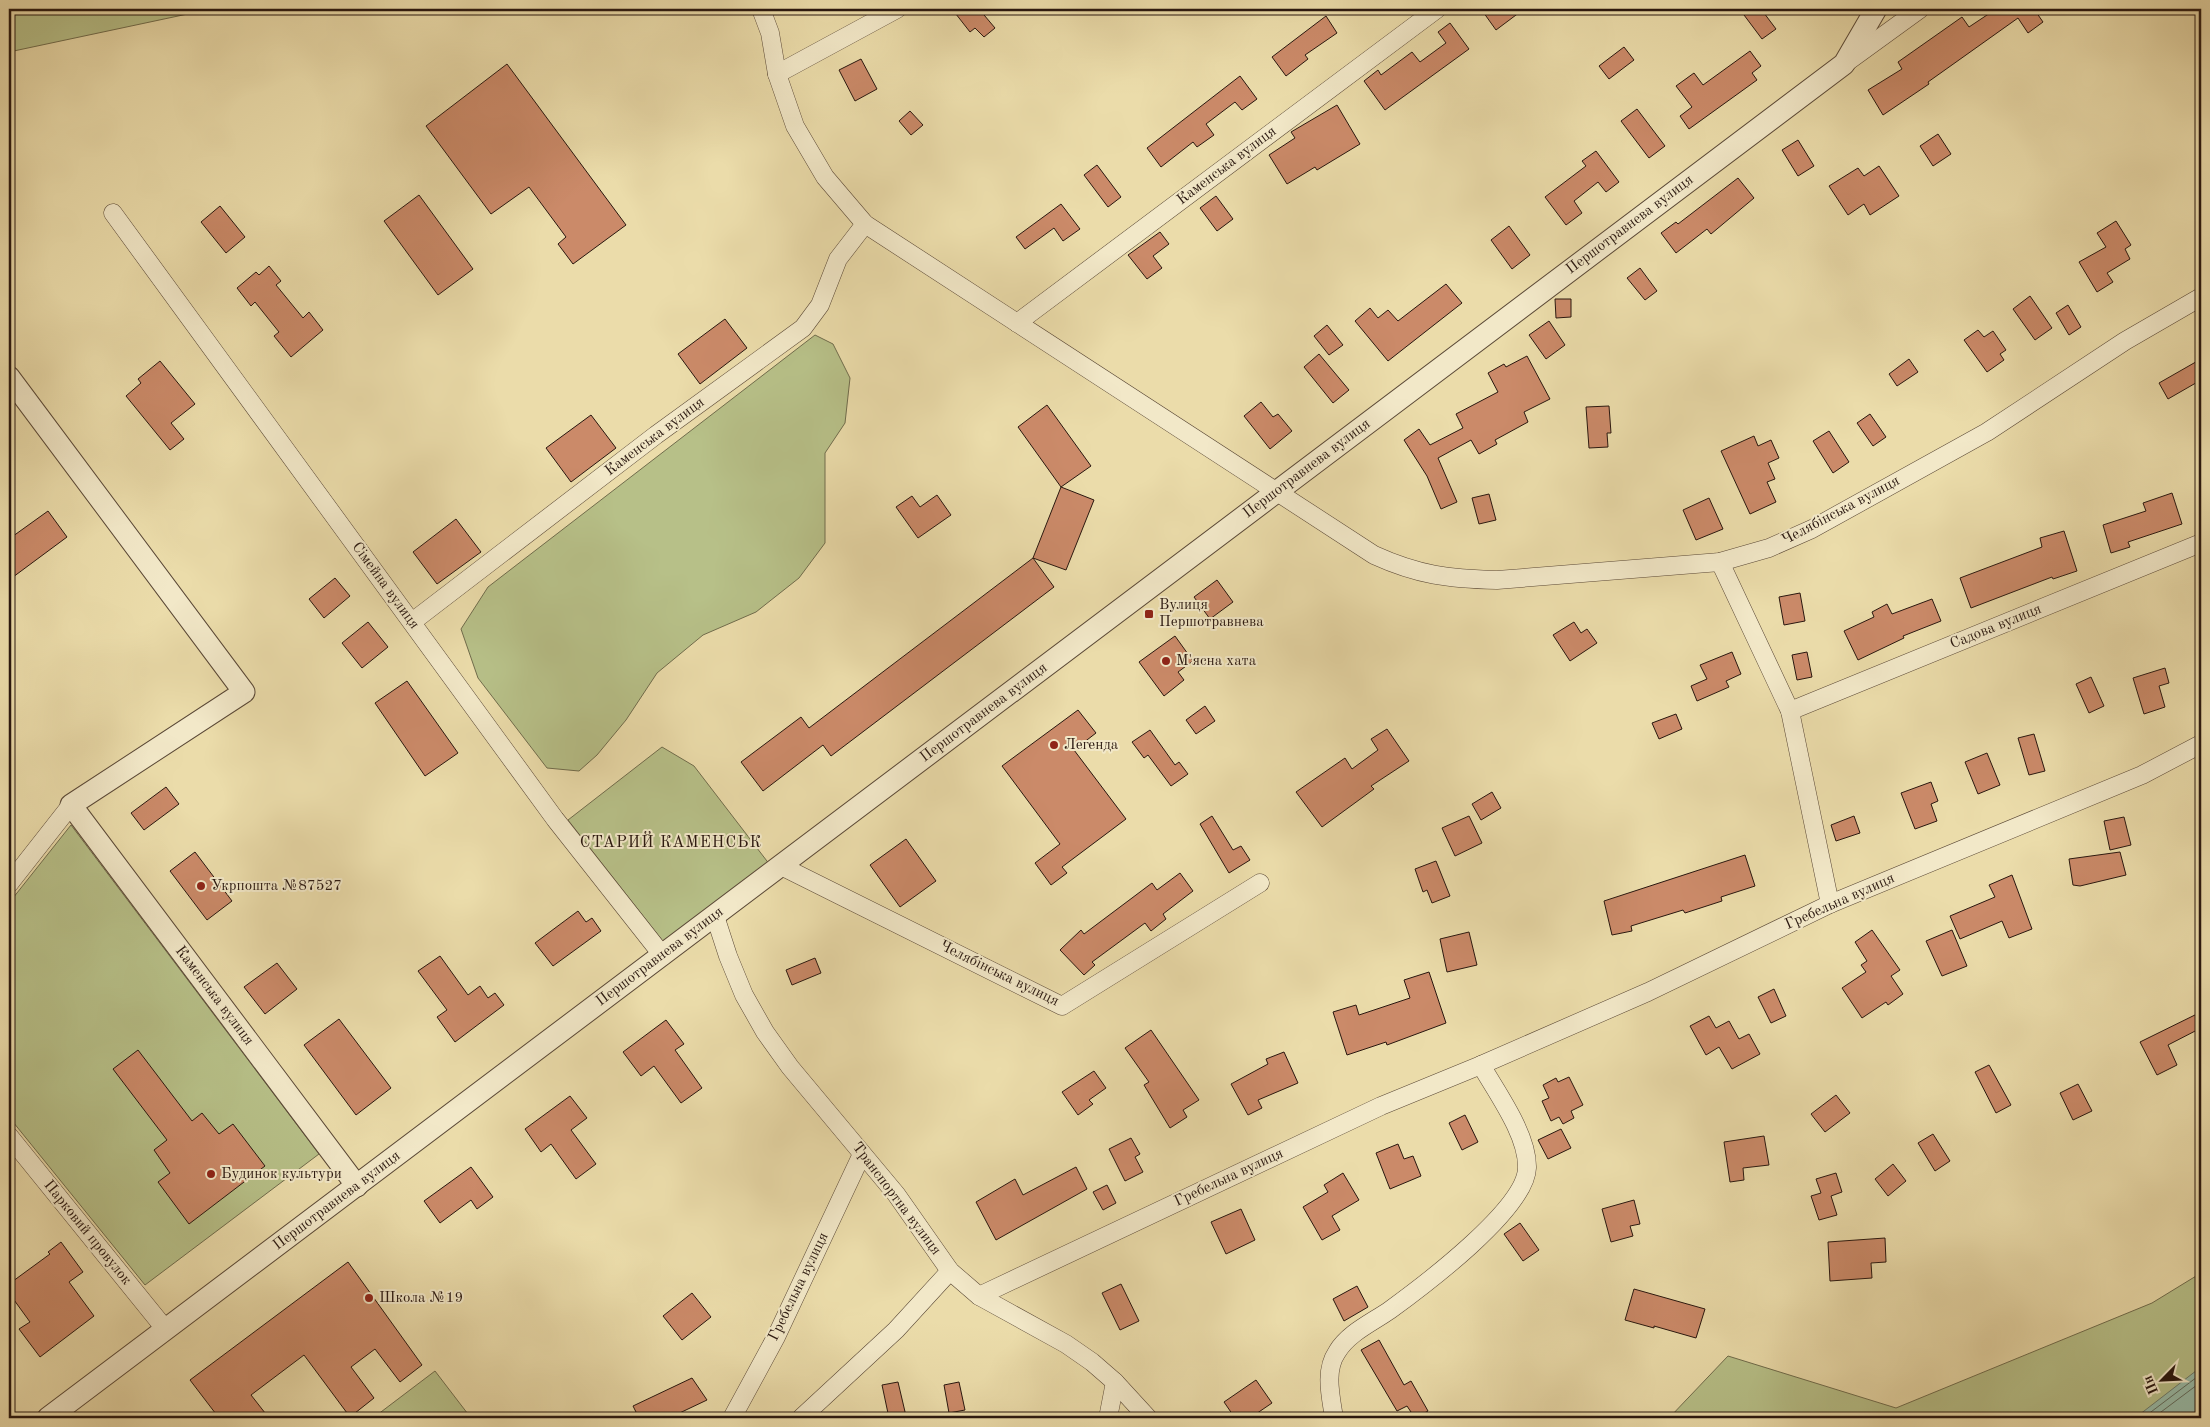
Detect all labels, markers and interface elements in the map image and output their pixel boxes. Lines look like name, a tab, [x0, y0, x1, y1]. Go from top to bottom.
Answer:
street label: Каменська вулиця	[1175, 124, 1280, 208]
street label: Першотравнева вулиця	[1564, 172, 1696, 278]
street label: Каменська вулиця	[603, 395, 708, 479]
street label: Першотравнева вулиця	[1241, 416, 1373, 522]
street label: Челябінська вулиця	[1780, 474, 1902, 548]
street label: Сімейна вулиця	[349, 540, 422, 632]
place label: Вулиця Першотравнева	[1159, 598, 1264, 630]
street label: Садова вулиця	[1948, 602, 2044, 652]
marker: Вулиця Першотравнева	[1143, 608, 1155, 620]
place label: М'ясна хата	[1176, 654, 1257, 669]
marker: М'ясна хата	[1160, 655, 1172, 667]
street label: Першотравнева вулиця	[918, 660, 1050, 766]
place label: Легенда	[1064, 738, 1119, 753]
marker: Легенда	[1048, 739, 1060, 751]
district label: СТАРИЙ КАМЕНСЬК	[580, 831, 762, 851]
street label: Гребельна вулиця	[1783, 871, 1897, 933]
place label: Укрпошта №87527	[211, 879, 342, 894]
marker: Укрпошта №87527	[195, 880, 207, 892]
street label: Першотравнева вулиця	[594, 904, 726, 1010]
street label: Челябінська вулиця	[937, 939, 1061, 1009]
street label: Каменська вулиця	[172, 944, 256, 1049]
street label: Транспортна вулиця	[849, 1140, 943, 1258]
street label: Гребельна вулиця	[1172, 1146, 1286, 1210]
street label: Першотравнева вулиця	[271, 1148, 403, 1254]
place label: Будинок культури	[221, 1167, 342, 1182]
marker: Будинок культури	[205, 1168, 217, 1180]
street label: Парковий провулок	[40, 1178, 134, 1289]
street label: Гребельна вулиця	[766, 1230, 832, 1343]
place label: Школа №19	[379, 1291, 463, 1306]
marker: Школа №19	[363, 1292, 375, 1304]
north arrow	[2138, 1354, 2188, 1404]
text: Пн	[2141, 1373, 2161, 1397]

